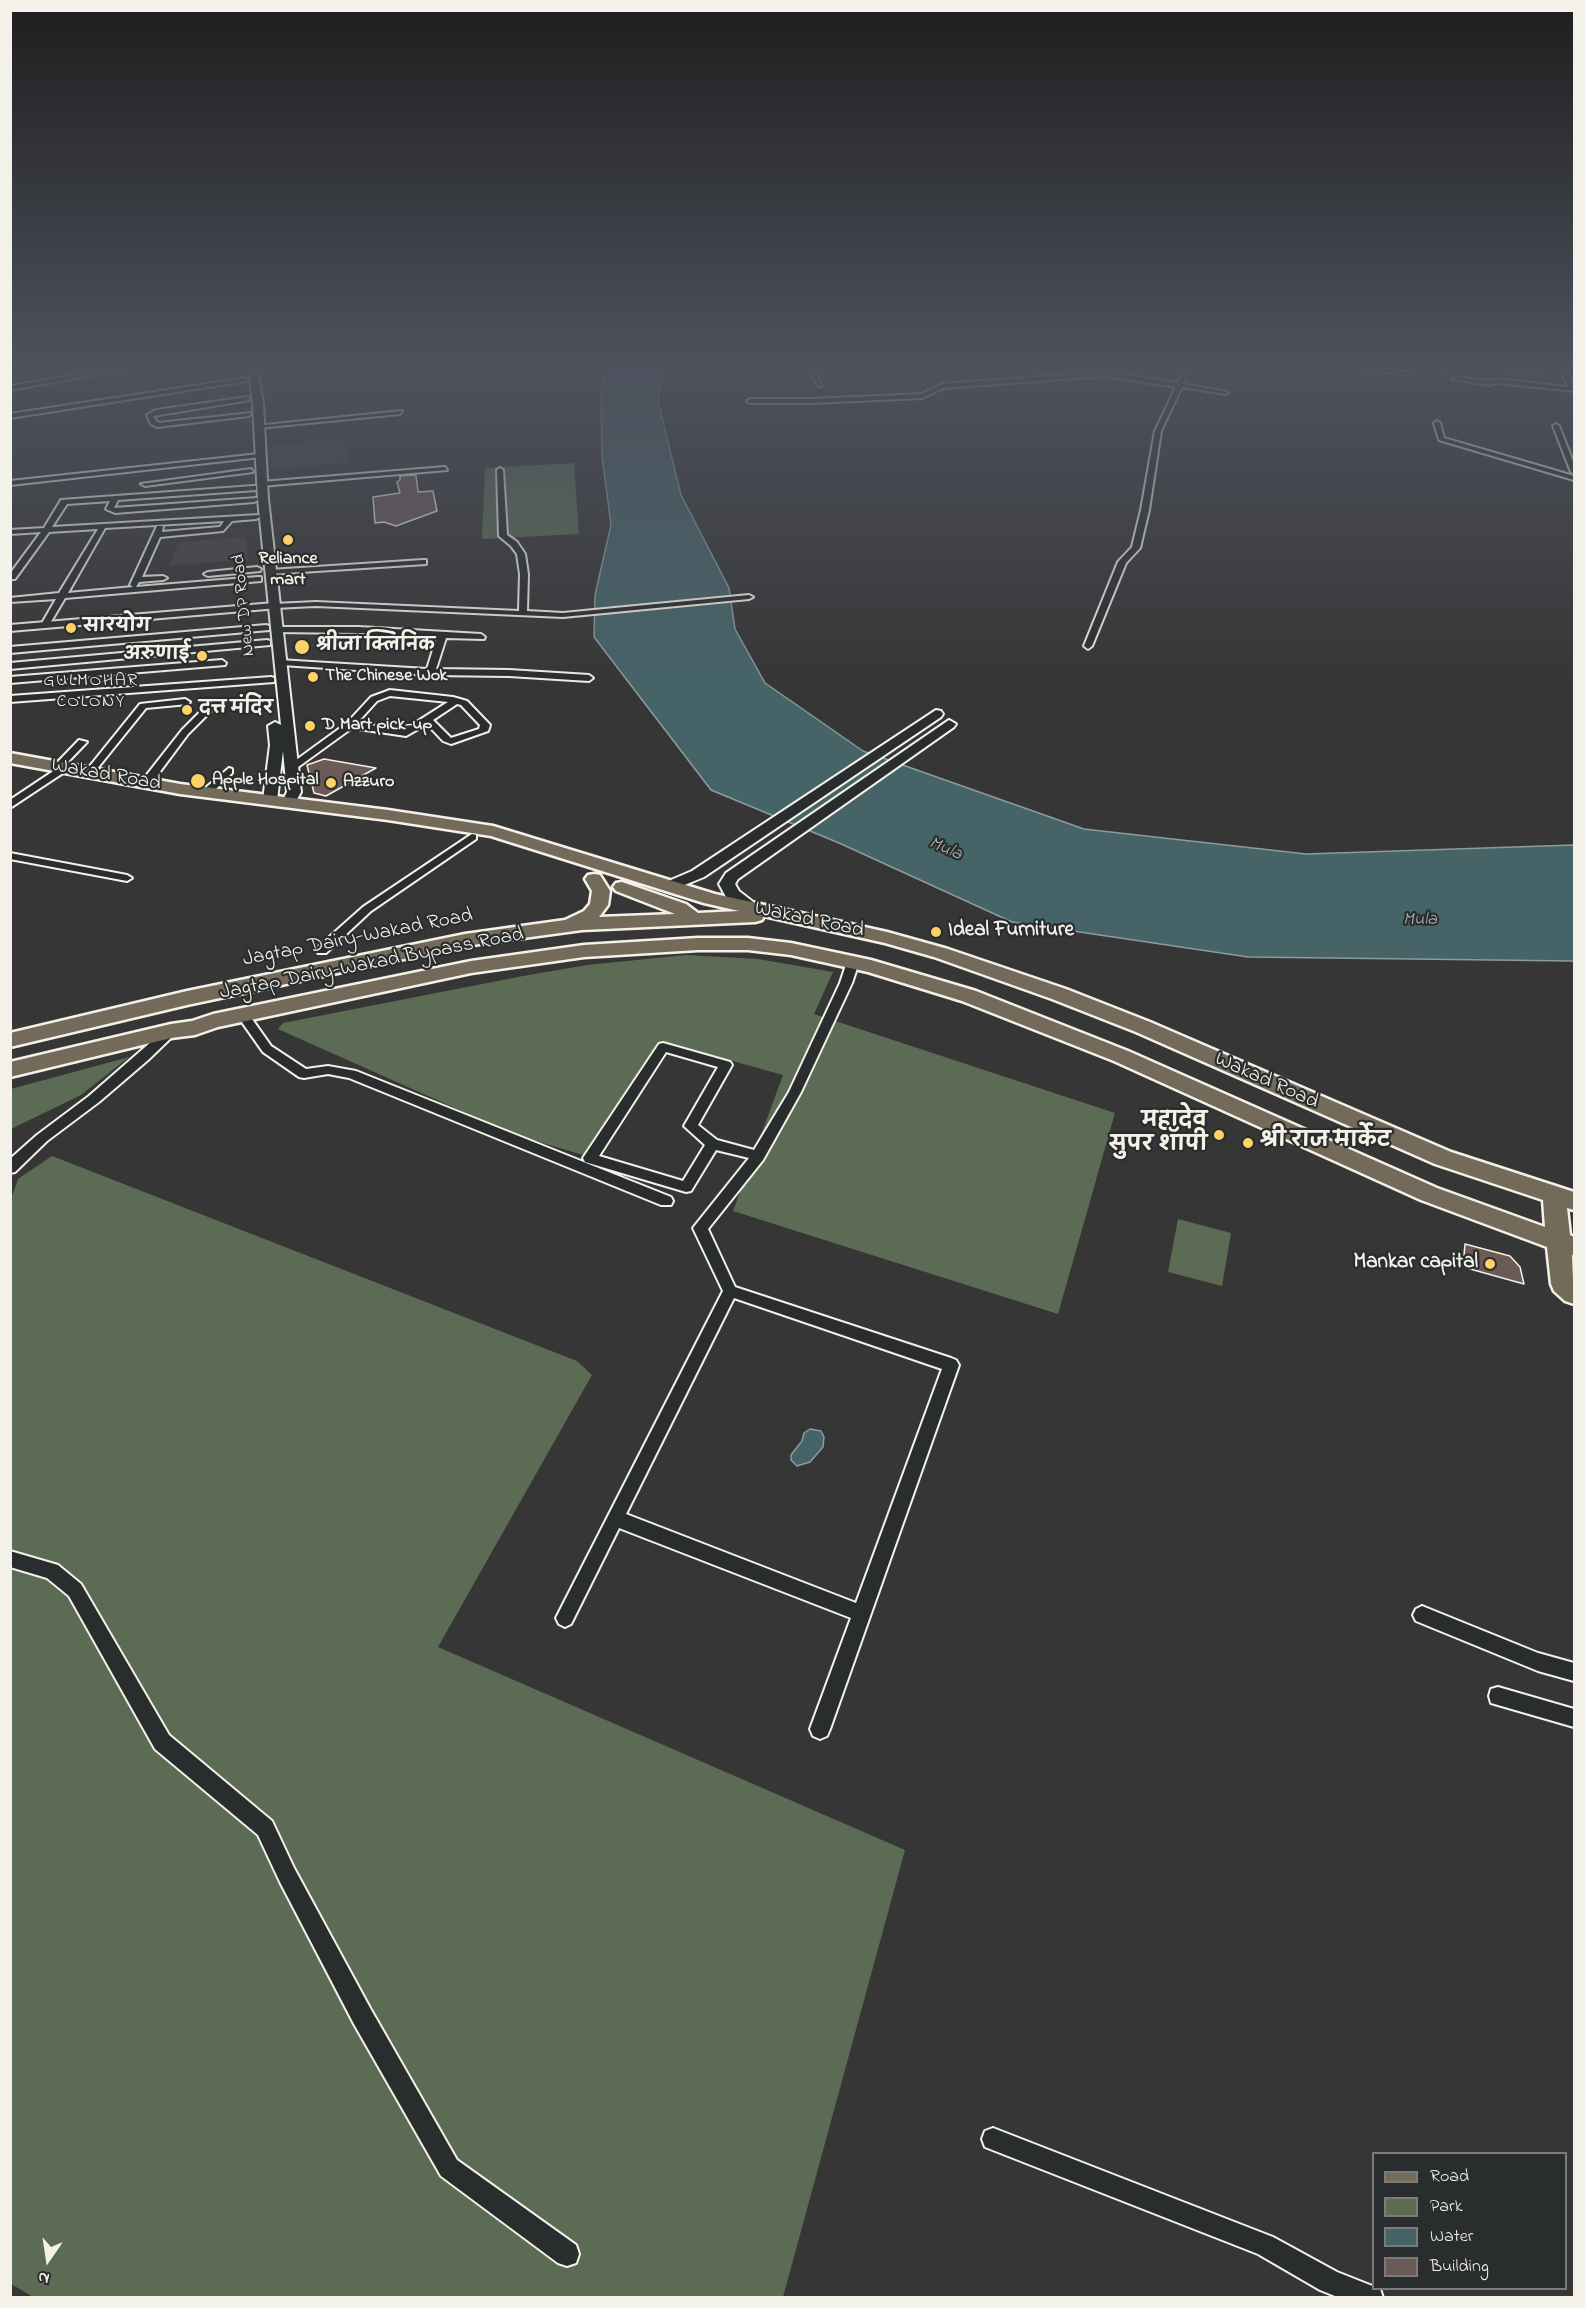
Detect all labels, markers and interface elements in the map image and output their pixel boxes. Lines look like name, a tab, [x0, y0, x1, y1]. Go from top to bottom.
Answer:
marker: Reliance mart	[281, 533, 295, 547]
place label: Reliance mart	[259, 549, 317, 592]
street label: New DP Road	[229, 553, 261, 657]
place label: सारयोग	[83, 617, 150, 639]
marker: सारयोग	[64, 621, 78, 635]
place label: श्रीजा क्लिनिक	[316, 636, 435, 658]
marker: श्रीजा क्लिनिक	[293, 638, 311, 656]
place label: अरुणाई	[123, 645, 190, 667]
marker: अरुणाई	[195, 649, 209, 663]
place label: The Chinese Wok	[325, 666, 447, 688]
marker: The Chinese Wok	[306, 670, 320, 684]
district label: GULMOHAR COLONY	[43, 671, 139, 714]
place label: दत्त मंदिर	[199, 699, 273, 721]
marker: दत्त मंदिर	[180, 703, 194, 717]
place label: D Mart pick-up	[322, 715, 432, 737]
marker: D Mart pick-up	[303, 719, 317, 733]
street label: Wakad Road	[49, 754, 163, 798]
place label: Apple Hospital	[212, 770, 319, 792]
marker: Apple Hospital	[189, 772, 207, 790]
place label: Azzuro	[343, 772, 394, 794]
marker: Azzuro	[324, 776, 338, 790]
water label: Mula	[925, 833, 965, 867]
street label: Wakad Road	[752, 897, 866, 945]
street label: Jagtap Dairy-Wakad Road	[241, 904, 475, 974]
water label: Mula	[1403, 910, 1437, 932]
place label: Ideal Furniture	[948, 919, 1074, 945]
street label: Jagtap Dairy-Wakad Bypass Road	[218, 923, 526, 1007]
marker: Ideal Furniture	[929, 925, 943, 939]
street label: Wakad Road	[1210, 1048, 1322, 1116]
place label: महादेव सुपर शॅापी	[1108, 1110, 1207, 1160]
marker: महादेव सुपर शॅापी	[1212, 1128, 1226, 1142]
place label: श्री राज मार्केट	[1260, 1130, 1391, 1156]
marker: श्री राज मार्केट	[1241, 1136, 1255, 1150]
place label: Mankar capital	[1353, 1251, 1478, 1277]
marker: Mankar capital	[1483, 1257, 1497, 1271]
legend	[1372, 2152, 1567, 2290]
text: Road	[1430, 2164, 1469, 2190]
text: Park	[1430, 2194, 1463, 2220]
text: Water	[1430, 2224, 1473, 2250]
north arrow	[18, 2230, 78, 2290]
text: Building	[1430, 2254, 1489, 2280]
text: N	[36, 2265, 52, 2290]

